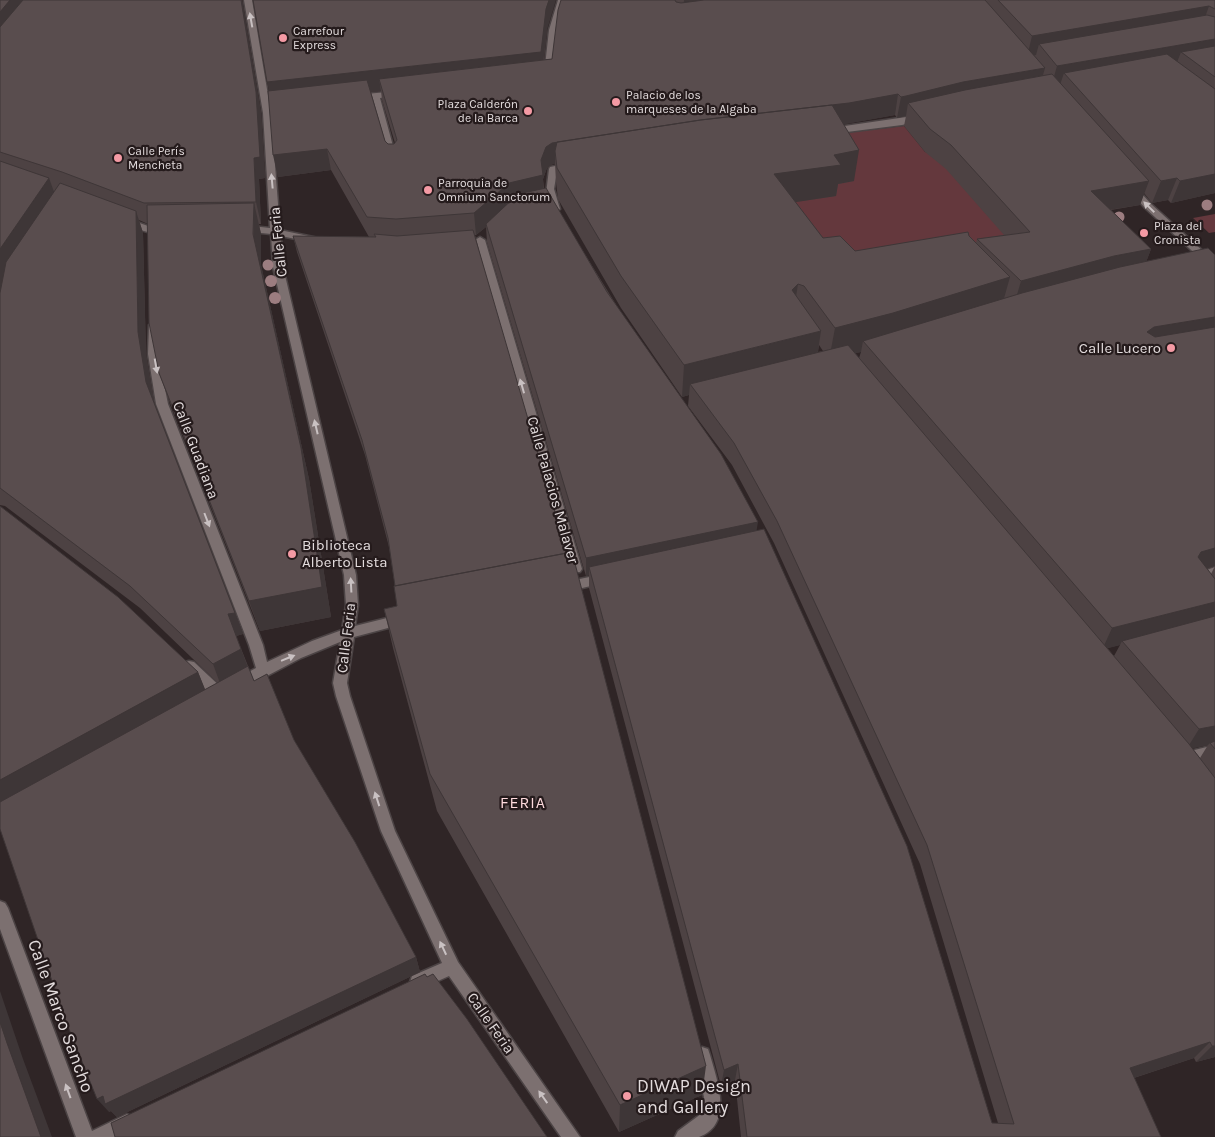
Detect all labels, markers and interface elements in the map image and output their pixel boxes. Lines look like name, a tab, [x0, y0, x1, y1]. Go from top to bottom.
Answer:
one-way arrow	[247, 12, 255, 28]
place label: Carrefour Express	[293, 24, 345, 52]
marker: Carrefour Express	[277, 32, 289, 44]
place label: Palacio de los marqueses de la Algaba	[626, 88, 757, 116]
marker: Palacio de los marqueses de la Algaba	[610, 96, 622, 108]
place label: Plaza Calderón de la Barca	[438, 97, 518, 125]
marker: Plaza Calderón de la Barca	[522, 105, 534, 117]
place label: Calle Perís Mencheta	[128, 144, 185, 172]
marker: Calle Perís Mencheta	[112, 152, 124, 164]
one-way arrow	[268, 173, 276, 189]
place label: Parroquia de Omnium Sanctorum	[438, 176, 550, 204]
marker: Parroquia de Omnium Sanctorum	[422, 184, 434, 196]
one-way arrow	[1143, 201, 1155, 213]
street label: Calle Feria	[265, 206, 291, 278]
place label: Plaza del Cronista	[1154, 219, 1202, 247]
marker: Plaza del Cronista	[1138, 227, 1150, 239]
place label: Calle Lucero	[1079, 339, 1161, 357]
marker: Calle Lucero	[1165, 342, 1177, 354]
one-way arrow	[152, 358, 160, 374]
one-way arrow	[518, 379, 526, 394]
street label: Calle Guadiana	[169, 399, 223, 501]
street label: Calle Palacios Malaver	[523, 414, 583, 566]
one-way arrow	[311, 418, 319, 434]
one-way arrow	[204, 512, 211, 527]
place label: Biblioteca Alberto Lista	[302, 536, 388, 571]
marker: Biblioteca Alberto Lista	[286, 548, 298, 560]
one-way arrow	[346, 577, 354, 593]
street label: Calle Feria	[333, 602, 359, 674]
one-way arrow	[281, 653, 295, 661]
one-way arrow	[373, 791, 381, 806]
district label: FERIA	[500, 793, 546, 812]
street label: Calle Marco Sancho	[23, 936, 99, 1096]
one-way arrow	[438, 941, 446, 955]
street label: Calle Feria	[463, 989, 519, 1057]
place label: DIWAP Design and Gallery	[637, 1075, 751, 1118]
one-way arrow	[64, 1084, 71, 1099]
one-way arrow	[538, 1090, 548, 1104]
marker: DIWAP Design and Gallery	[621, 1090, 633, 1102]

